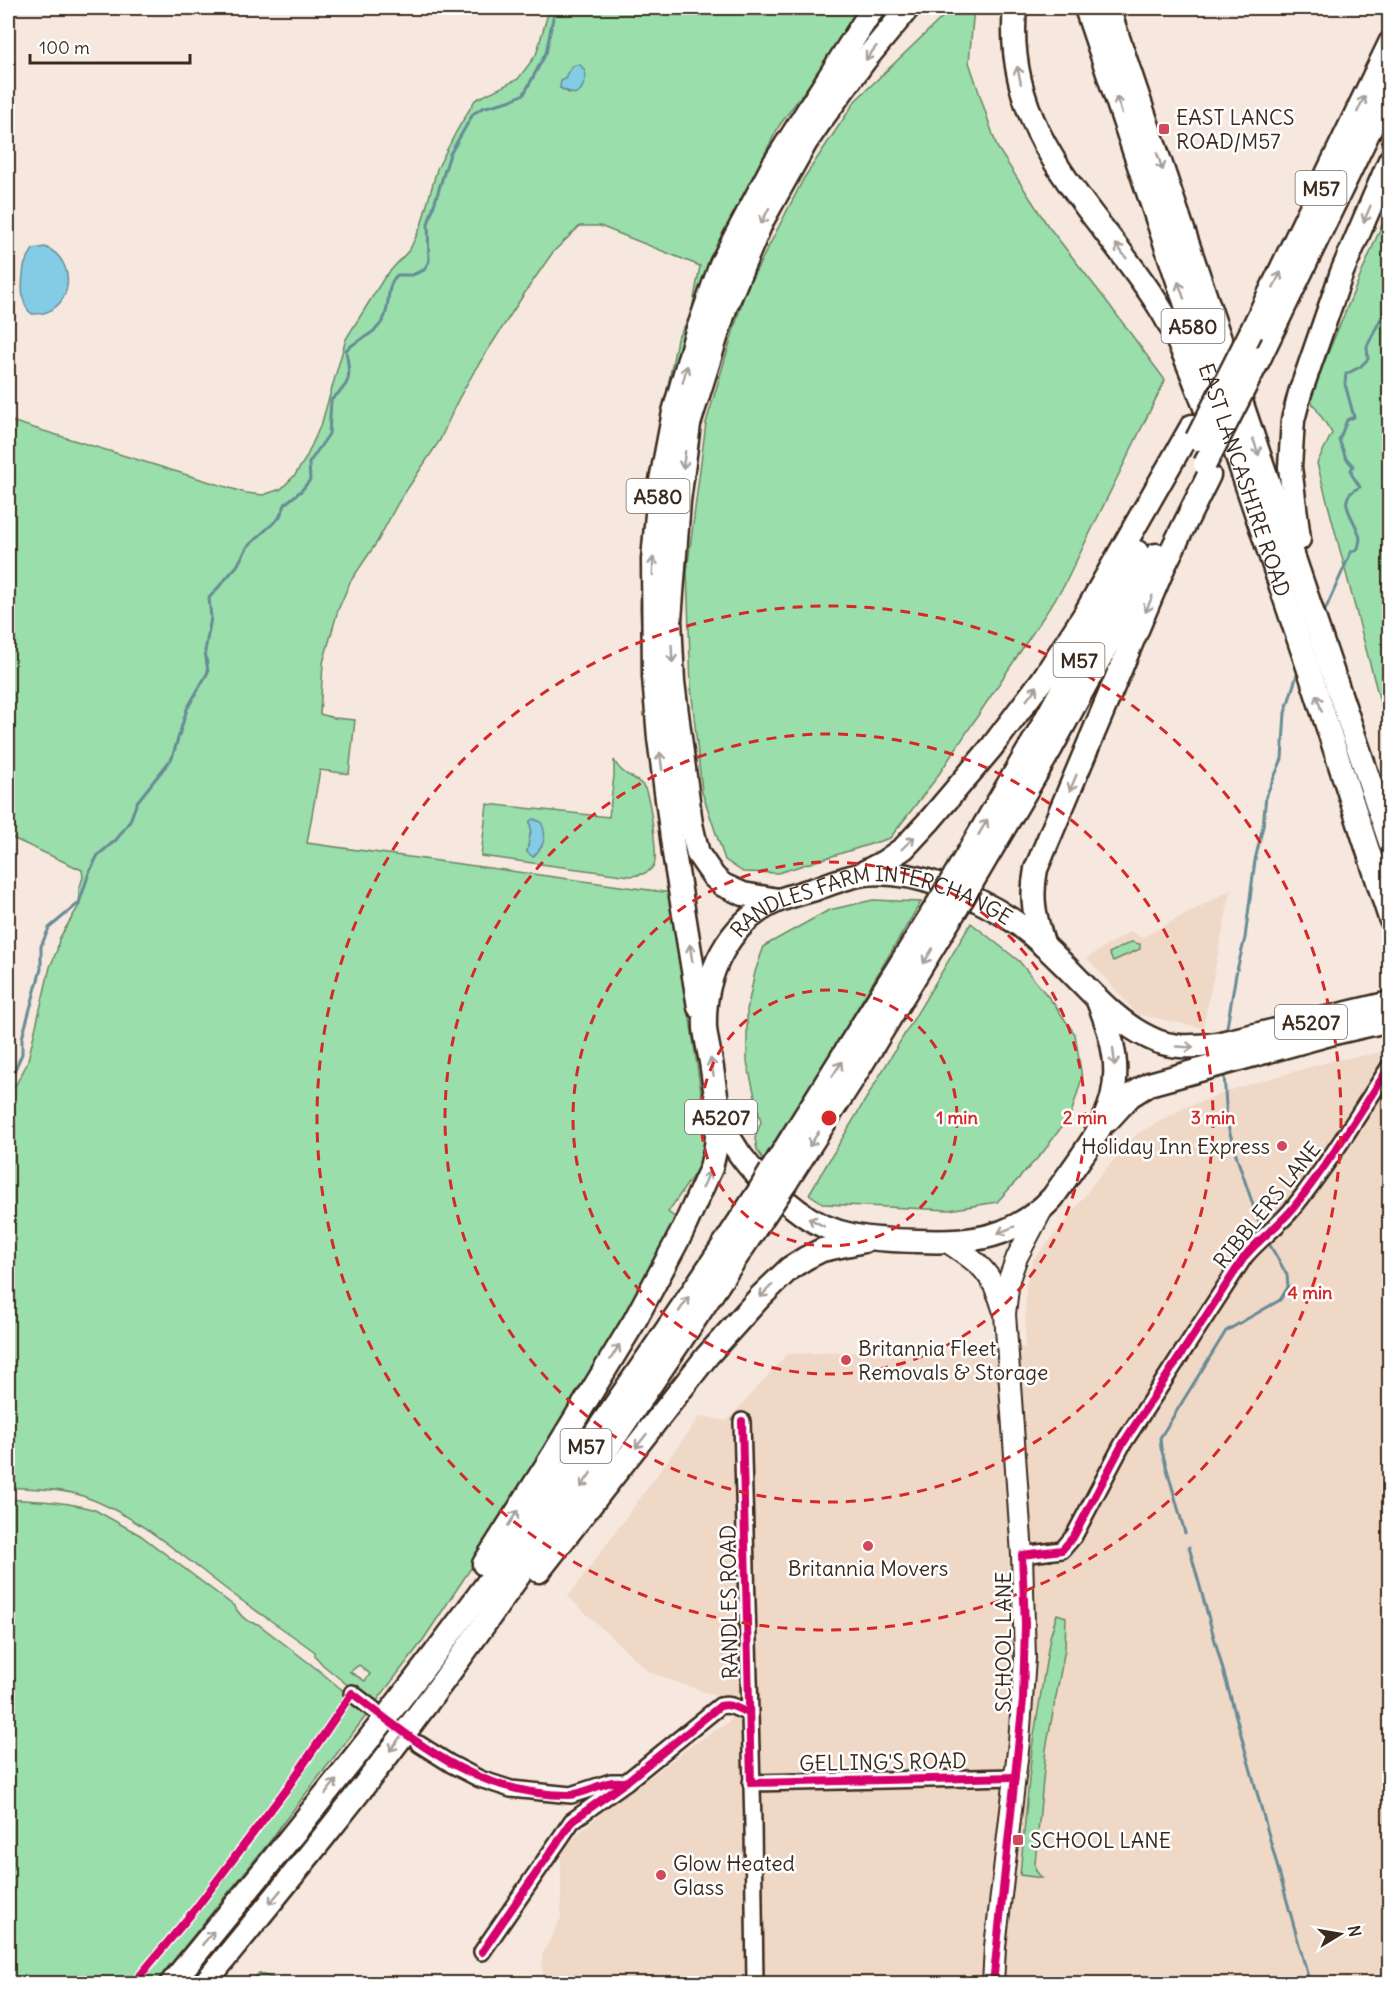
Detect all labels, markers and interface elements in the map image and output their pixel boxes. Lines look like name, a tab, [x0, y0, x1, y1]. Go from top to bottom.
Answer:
scale bar	[30, 27, 190, 65]
text: 100 m	[39, 36, 90, 59]
one-way arrow	[864, 45, 877, 61]
one-way arrow	[1012, 66, 1024, 85]
one-way arrow	[1356, 95, 1368, 113]
one-way arrow	[1113, 96, 1124, 115]
place label: EAST LANCS ROAD/M57	[1176, 104, 1294, 155]
marker: EAST LANCS ROAD/M57	[1157, 122, 1171, 136]
one-way arrow	[1155, 152, 1166, 171]
road number: M57	[1296, 171, 1346, 205]
one-way arrow	[1361, 204, 1372, 223]
one-way arrow	[759, 207, 770, 225]
one-way arrow	[1114, 244, 1127, 260]
one-way arrow	[1272, 271, 1283, 289]
one-way arrow	[1175, 281, 1186, 300]
road number: A580	[1162, 309, 1224, 343]
street label: EAST LANCASHIRE ROAD	[1193, 360, 1297, 600]
one-way arrow	[679, 365, 691, 384]
one-way arrow	[1251, 437, 1262, 456]
one-way arrow	[679, 450, 690, 470]
road number: A580	[626, 479, 690, 513]
one-way arrow	[647, 556, 659, 576]
one-way arrow	[1143, 594, 1154, 612]
road number: M57	[1054, 643, 1104, 677]
one-way arrow	[667, 644, 678, 664]
one-way arrow	[1025, 685, 1038, 701]
one-way arrow	[1313, 694, 1324, 713]
one-way arrow	[656, 751, 667, 771]
one-way arrow	[1066, 774, 1078, 792]
one-way arrow	[978, 819, 990, 836]
one-way arrow	[900, 836, 915, 850]
text: RANDLES FARM INTERCHANGE	[724, 860, 1017, 943]
street label: RANDLES FARM INTERCHANGE	[722, 911, 1024, 957]
one-way arrow	[685, 944, 696, 964]
one-way arrow	[921, 947, 933, 964]
road number: A5207	[1275, 1005, 1347, 1039]
one-way arrow	[1174, 1041, 1194, 1052]
one-way arrow	[1109, 1046, 1120, 1066]
one-way arrow	[706, 1058, 717, 1078]
one-way arrow	[831, 1061, 843, 1078]
road number: A5207	[685, 1100, 757, 1134]
text: 1 min	[936, 1106, 978, 1129]
text: 2 min	[1063, 1106, 1108, 1129]
text: 3 min	[1191, 1106, 1236, 1129]
centre of rings	[819, 1108, 839, 1128]
one-way arrow	[808, 1130, 820, 1147]
place label: Holiday Inn Express	[1081, 1133, 1270, 1160]
street label: RIBBLERS LANE	[1208, 1136, 1326, 1274]
marker: Holiday Inn Express	[1275, 1139, 1289, 1153]
one-way arrow	[701, 1171, 712, 1190]
one-way arrow	[807, 1216, 825, 1227]
one-way arrow	[997, 1225, 1016, 1236]
text: 4 min	[1288, 1281, 1333, 1304]
one-way arrow	[758, 1284, 773, 1299]
one-way arrow	[678, 1297, 690, 1313]
place label: Britannia Fleet Removals & Storage	[858, 1335, 1048, 1386]
one-way arrow	[610, 1344, 622, 1361]
marker: Britannia Fleet Removals & Storage	[839, 1353, 853, 1367]
road number: M57	[560, 1429, 612, 1463]
one-way arrow	[634, 1433, 647, 1449]
one-way arrow	[580, 1471, 592, 1488]
one-way arrow	[507, 1510, 519, 1527]
street label: RANDLES ROAD	[714, 1525, 744, 1679]
marker: Britannia Movers	[861, 1539, 875, 1553]
place label: Britannia Movers	[788, 1555, 948, 1582]
street label: SCHOOL LANE	[990, 1571, 1017, 1713]
one-way arrow	[389, 1735, 402, 1751]
street label: GELLING'S ROAD	[799, 1747, 967, 1777]
one-way arrow	[325, 1779, 338, 1795]
place label: SCHOOL LANE	[1030, 1827, 1171, 1854]
marker: SCHOOL LANE	[1011, 1833, 1025, 1847]
place label: Glow Heated Glass	[673, 1850, 795, 1901]
marker: Glow Heated Glass	[654, 1868, 668, 1882]
one-way arrow	[268, 1889, 282, 1904]
north arrow	[1310, 1904, 1370, 1964]
text: N	[1344, 1924, 1366, 1938]
one-way arrow	[202, 1931, 215, 1947]

